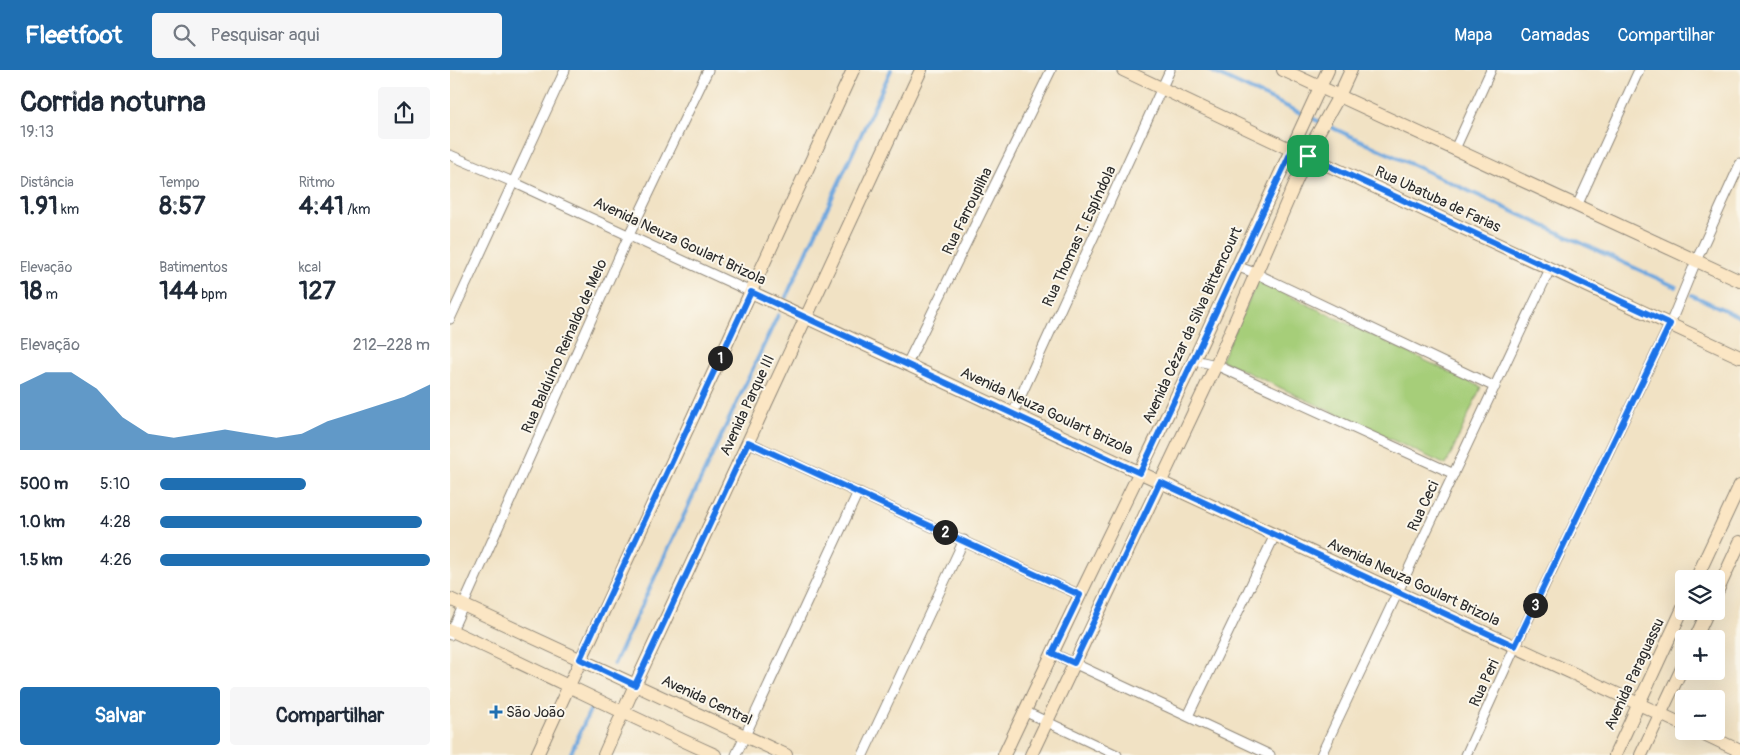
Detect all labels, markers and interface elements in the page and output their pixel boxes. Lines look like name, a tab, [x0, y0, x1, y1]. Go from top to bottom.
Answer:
search box	[152, 13, 502, 58]
text: Fleetfoot	[25, 21, 122, 50]
icon: search	[170, 21, 198, 49]
text: Pesquisar aqui	[210, 23, 319, 47]
text: Mapa	[1454, 24, 1492, 47]
text: Camadas	[1520, 24, 1590, 47]
text: Compartilhar	[1618, 24, 1715, 47]
text: Corrida noturna	[20, 85, 206, 120]
button: share	[378, 87, 430, 139]
text: 19:13	[20, 122, 54, 142]
pin	[1287, 135, 1329, 177]
icon: arrive	[1294, 142, 1322, 170]
street label: Rua Ubatuba de Farias	[1372, 162, 1504, 237]
street label: Rua Thomas T. Espíndola	[1038, 163, 1120, 310]
street label: Rua Farroupilha	[938, 164, 997, 258]
text: Distância	[20, 174, 74, 191]
text: Tempo	[159, 174, 200, 191]
text: Ritmo	[299, 174, 335, 191]
text: 1.91	[20, 191, 58, 222]
text: 8:57	[159, 191, 205, 222]
text: 4:41	[299, 191, 344, 222]
street label: Avenida Neuza Goulart Brizola	[590, 193, 769, 290]
text: km	[58, 201, 79, 218]
text: /km	[344, 201, 370, 218]
street label: Avenida Cézar da Silva Bittencourt	[1138, 223, 1247, 427]
street label: Rua Balduíno Reinaldo de Melo	[517, 256, 612, 436]
text: Elevação	[20, 259, 72, 276]
text: Batimentos	[159, 259, 227, 276]
text: kcal	[299, 259, 321, 276]
text: 18	[20, 276, 42, 307]
text: 144	[159, 276, 198, 307]
text: 127	[299, 276, 336, 307]
text: m	[42, 286, 58, 303]
text: bpm	[198, 286, 227, 303]
text: Elevação	[20, 335, 80, 355]
text: 212–228 m	[353, 335, 430, 355]
pin: 1	[708, 346, 732, 370]
text: 1	[718, 350, 723, 367]
street label: Avenida Parque III	[716, 352, 779, 459]
street label: Avenida Neuza Goulart Brizola	[957, 363, 1136, 460]
text: 500 m	[20, 474, 68, 494]
text: 5:10	[100, 474, 130, 494]
street label: Rua Ceci	[1404, 478, 1443, 534]
text: 1.0 km	[20, 512, 65, 532]
text: 4:28	[100, 512, 131, 532]
pin: 2	[932, 520, 958, 544]
text: 2	[942, 524, 949, 541]
street label: Avenida Neuza Goulart Brizola	[1324, 534, 1503, 631]
text: 1.5 km	[20, 550, 63, 570]
text: 4:26	[100, 550, 132, 570]
map controls	[1675, 570, 1725, 740]
button: layers	[1675, 570, 1725, 620]
pin: 3	[1522, 592, 1548, 618]
text: 3	[1532, 597, 1539, 614]
street label: Avenida Paraguassu	[1600, 615, 1669, 733]
button: +	[1675, 630, 1725, 680]
street label: Rua Peri	[1465, 656, 1504, 710]
street label: Avenida Central	[658, 671, 755, 730]
button: Salvar	[20, 687, 220, 745]
button: Compartilhar	[230, 687, 430, 745]
button: −	[1675, 690, 1725, 740]
place label: São João	[506, 703, 565, 722]
marker: São João	[490, 706, 502, 718]

